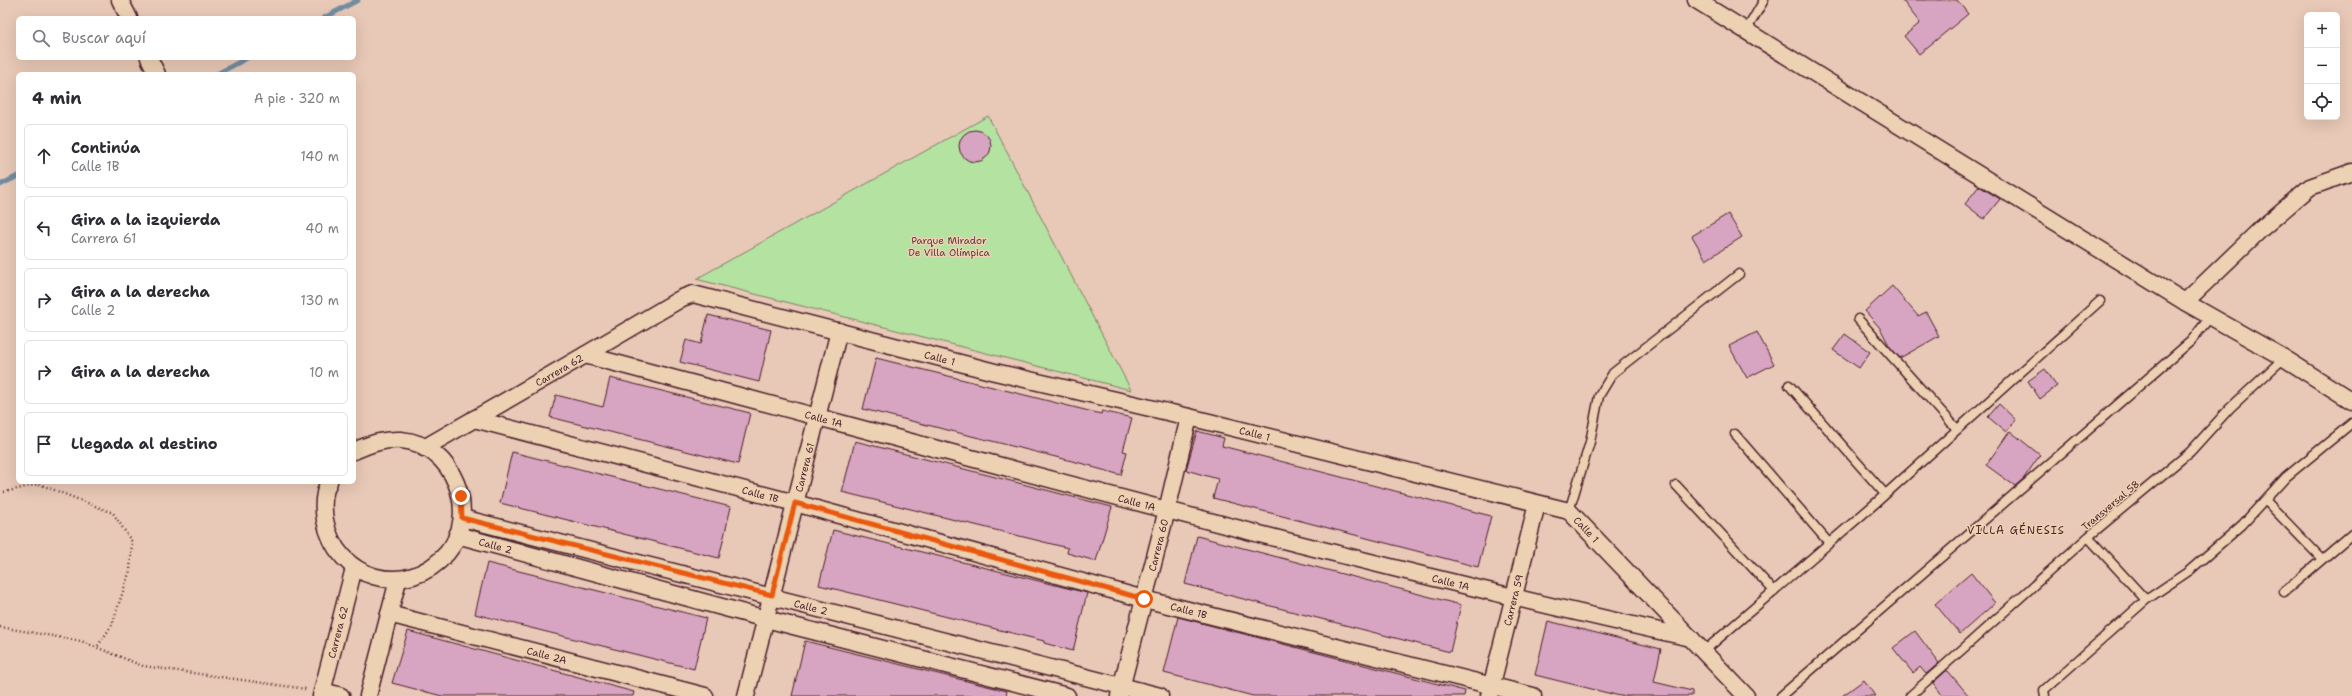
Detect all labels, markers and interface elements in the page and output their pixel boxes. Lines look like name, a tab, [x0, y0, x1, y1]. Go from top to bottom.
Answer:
map controls	[2304, 12, 2340, 120]
button: +	[2304, 12, 2340, 48]
search box	[16, 16, 356, 60]
icon: search	[30, 27, 52, 49]
text: Buscar aquí	[62, 28, 146, 48]
button: −	[2304, 48, 2340, 84]
button: locate	[2304, 84, 2340, 120]
text: 4 min	[32, 87, 82, 109]
text: A pie · 320 m	[254, 90, 340, 107]
text: Continúa	[71, 138, 140, 158]
icon: ahead	[33, 145, 55, 167]
text: 140 m	[300, 148, 339, 165]
text: Calle 1B	[71, 158, 119, 175]
text: Gira a la izquierda	[71, 210, 220, 230]
icon: left	[33, 217, 55, 239]
text: 40 m	[305, 220, 339, 237]
text: Carrera 61	[71, 230, 136, 247]
park label: Parque Mirador De Villa Olímpica	[908, 234, 991, 259]
text: Gira a la derecha	[71, 282, 210, 302]
icon: right	[33, 289, 55, 311]
text: 130 m	[301, 292, 339, 309]
text: Calle 2	[71, 302, 115, 319]
street label: Calle 1	[923, 348, 956, 368]
street label: Carrera 62	[533, 351, 586, 389]
icon: right	[33, 361, 55, 383]
text: Gira a la derecha	[71, 362, 210, 382]
text: 10 m	[309, 364, 339, 381]
street label: Calle 1A	[803, 408, 844, 430]
street label: Calle 1	[1238, 424, 1271, 444]
icon: arrive	[33, 433, 55, 455]
text: Llegada al destino	[71, 434, 218, 454]
street label: Carrera 61	[792, 441, 817, 493]
street label: Transversal 58	[2079, 477, 2142, 533]
street label: Calle 1B	[741, 483, 780, 505]
route end	[452, 487, 470, 505]
street label: Calle 1A	[1116, 491, 1157, 514]
street label: Calle 1	[1571, 514, 1602, 545]
street label: Carrera 60	[1145, 517, 1171, 573]
district label: VILLA GÉNESIS	[1967, 522, 2065, 538]
street label: Calle 2	[477, 535, 514, 557]
street label: Calle 1A	[1430, 572, 1471, 593]
street label: Carrera 59	[1501, 573, 1526, 627]
route start	[1135, 590, 1153, 608]
street label: Calle 2	[793, 597, 829, 618]
street label: Calle 1B	[1169, 600, 1208, 622]
street label: Carrera 62	[325, 605, 351, 660]
street label: Calle 2A	[525, 644, 568, 667]

